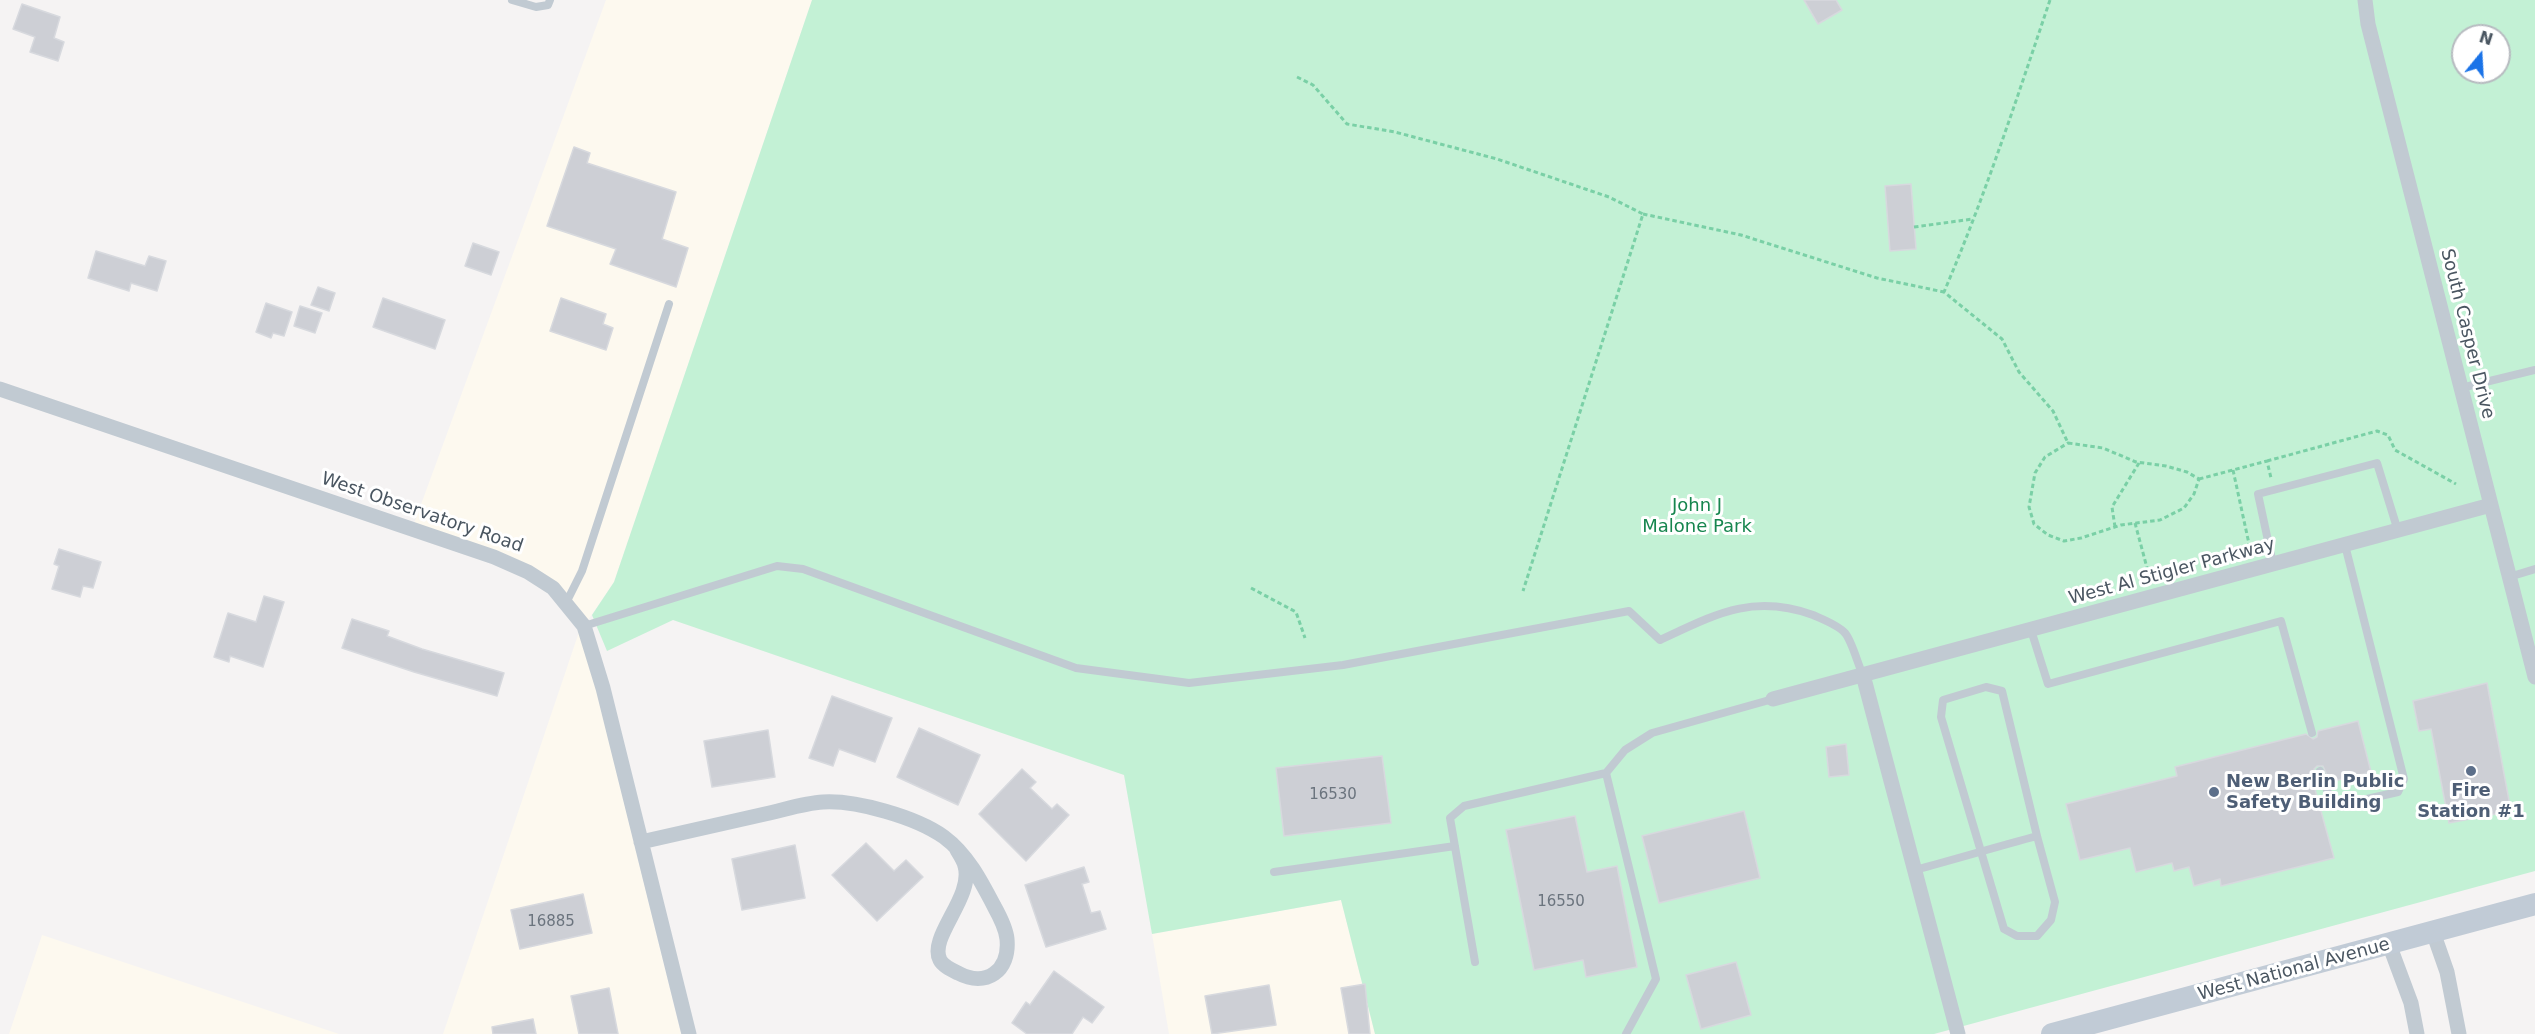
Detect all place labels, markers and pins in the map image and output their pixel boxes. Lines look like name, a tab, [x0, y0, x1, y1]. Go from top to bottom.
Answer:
marker: Fire Station #1	[2464, 764, 2478, 778]
place label: New Berlin Public Safety Building	[2226, 771, 2404, 814]
place label: Fire Station #1	[2417, 780, 2525, 822]
marker: New Berlin Public Safety Building	[2207, 785, 2221, 799]

